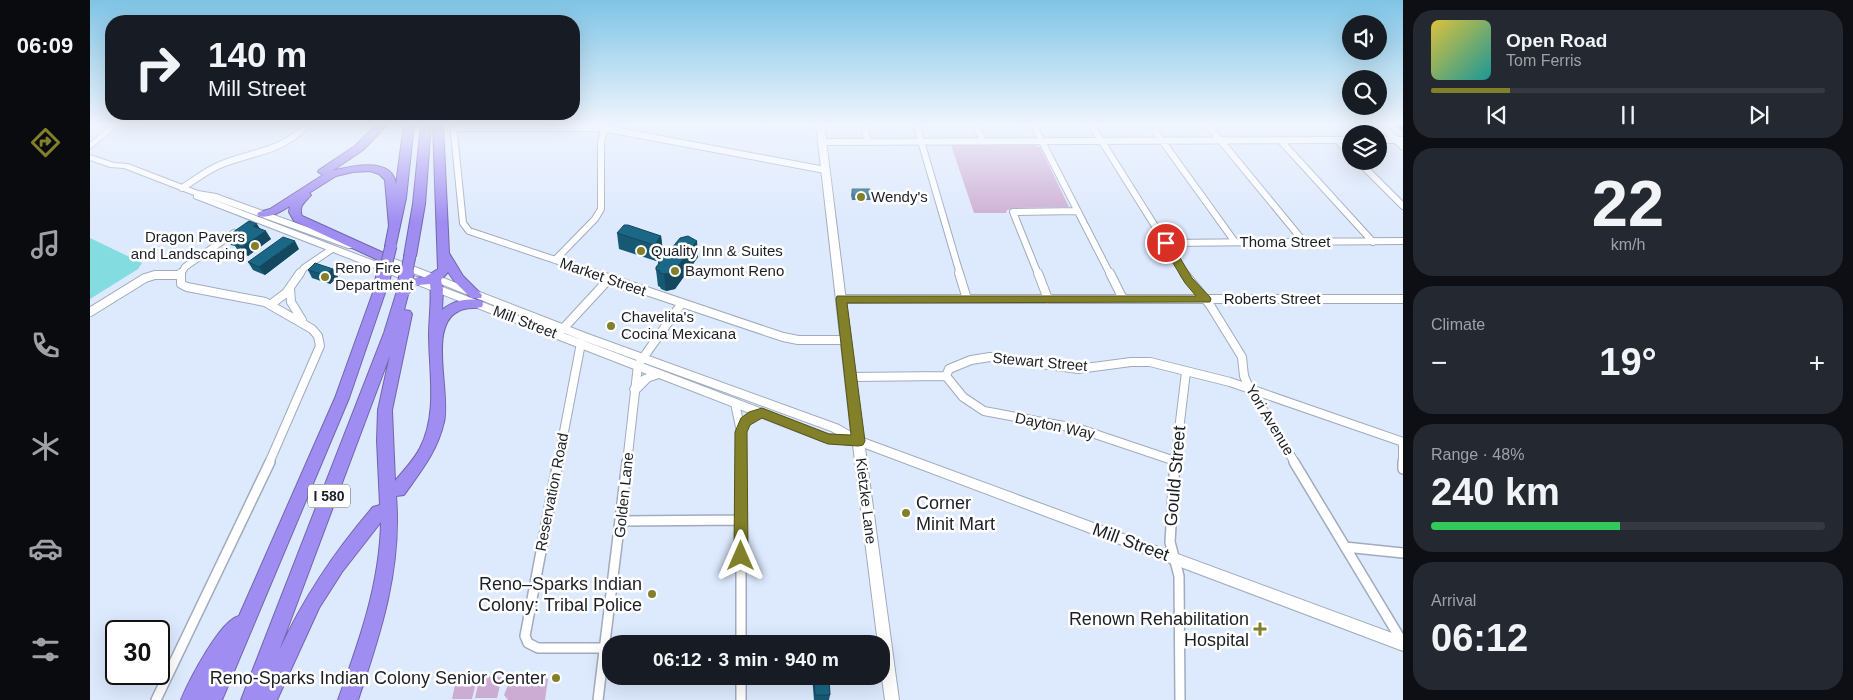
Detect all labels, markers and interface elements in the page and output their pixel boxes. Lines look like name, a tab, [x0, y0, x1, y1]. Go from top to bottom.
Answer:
map controls	[1342, 15, 1387, 170]
button: sound	[1342, 15, 1387, 60]
text: Open Road	[1506, 30, 1607, 51]
text: 06:09	[17, 33, 73, 58]
icon: right	[125, 35, 190, 100]
text: 140 m	[208, 35, 307, 74]
text: Tom Ferris	[1506, 52, 1582, 69]
button: search	[1342, 70, 1387, 115]
text: Mill Street	[208, 76, 306, 101]
icon: previous	[1483, 101, 1511, 129]
icon: pause	[1614, 101, 1642, 129]
icon: next	[1745, 101, 1773, 129]
icon: directions	[28, 125, 63, 160]
button: layers	[1342, 125, 1387, 170]
text: 22	[1592, 167, 1664, 240]
place label: Wendy's	[871, 188, 928, 205]
marker: Wendy's	[855, 191, 867, 203]
pin	[1145, 222, 1187, 264]
icon: music	[28, 227, 63, 262]
place label: Dragon Pavers and Landscaping	[131, 228, 245, 262]
icon: arrive	[1152, 229, 1180, 257]
street label: Thoma Street	[1240, 233, 1331, 250]
text: km/h	[1611, 236, 1645, 253]
marker: Dragon Pavers and Landscaping	[249, 240, 261, 252]
place label: Quality Inn & Suites	[651, 242, 783, 259]
marker: Quality Inn & Suites	[635, 245, 647, 257]
street label: Market Street	[558, 254, 649, 299]
place label: Reno Fire Department	[335, 259, 414, 293]
place label: Baymont Reno	[685, 262, 784, 279]
marker: Baymont Reno	[669, 265, 681, 277]
marker: Reno Fire Department	[319, 271, 331, 283]
street label: Roberts Street	[1224, 290, 1321, 307]
street label: Mill Street	[491, 302, 560, 342]
place label: Chavelita's Cocina Mexicana	[621, 308, 737, 342]
text: Climate	[1431, 316, 1485, 333]
marker: Chavelita's Cocina Mexicana	[605, 320, 617, 332]
icon: phone	[28, 328, 63, 363]
text: 19°	[1599, 341, 1657, 383]
text: −	[1431, 347, 1447, 378]
text: +	[1809, 347, 1825, 378]
street label: Stewart Street	[992, 349, 1089, 374]
street label: Yori Avenue	[1243, 381, 1298, 458]
street label: Dayton Way	[1014, 409, 1097, 442]
street label: Gould Street	[1161, 425, 1189, 527]
icon: climate	[28, 429, 63, 464]
street label: Reservation Road	[532, 431, 571, 552]
text: Range · 48%	[1431, 446, 1524, 463]
street label: Golden Lane	[611, 451, 636, 539]
street label: Kietzke Lane	[853, 457, 880, 545]
text: 240 km	[1431, 471, 1560, 513]
road number: I 580	[308, 484, 350, 508]
place label: Corner Minit Mart	[916, 493, 995, 534]
marker: Corner Minit Mart	[900, 507, 912, 519]
street label: Mill Street	[1090, 519, 1172, 565]
position arrow	[714, 529, 766, 581]
icon: car	[28, 531, 63, 566]
place label: Reno–Sparks Indian Colony: Tribal Police	[478, 574, 642, 615]
marker: Reno–Sparks Indian Colony: Tribal Police	[646, 588, 658, 600]
text: Arrival	[1431, 592, 1476, 609]
place label: Renown Rehabilitation Hospital	[1069, 609, 1249, 650]
text: 06:12	[1431, 617, 1528, 659]
speed limit sign: 30	[105, 620, 170, 685]
marker: Renown Rehabilitation Hospital	[1253, 622, 1267, 636]
icon: filters	[28, 632, 63, 667]
text: 06:12 · 3 min · 940 m	[653, 649, 839, 670]
place label: Reno-Sparks Indian Colony Senior Center	[210, 668, 546, 688]
marker: Reno-Sparks Indian Colony Senior Center	[550, 672, 562, 684]

